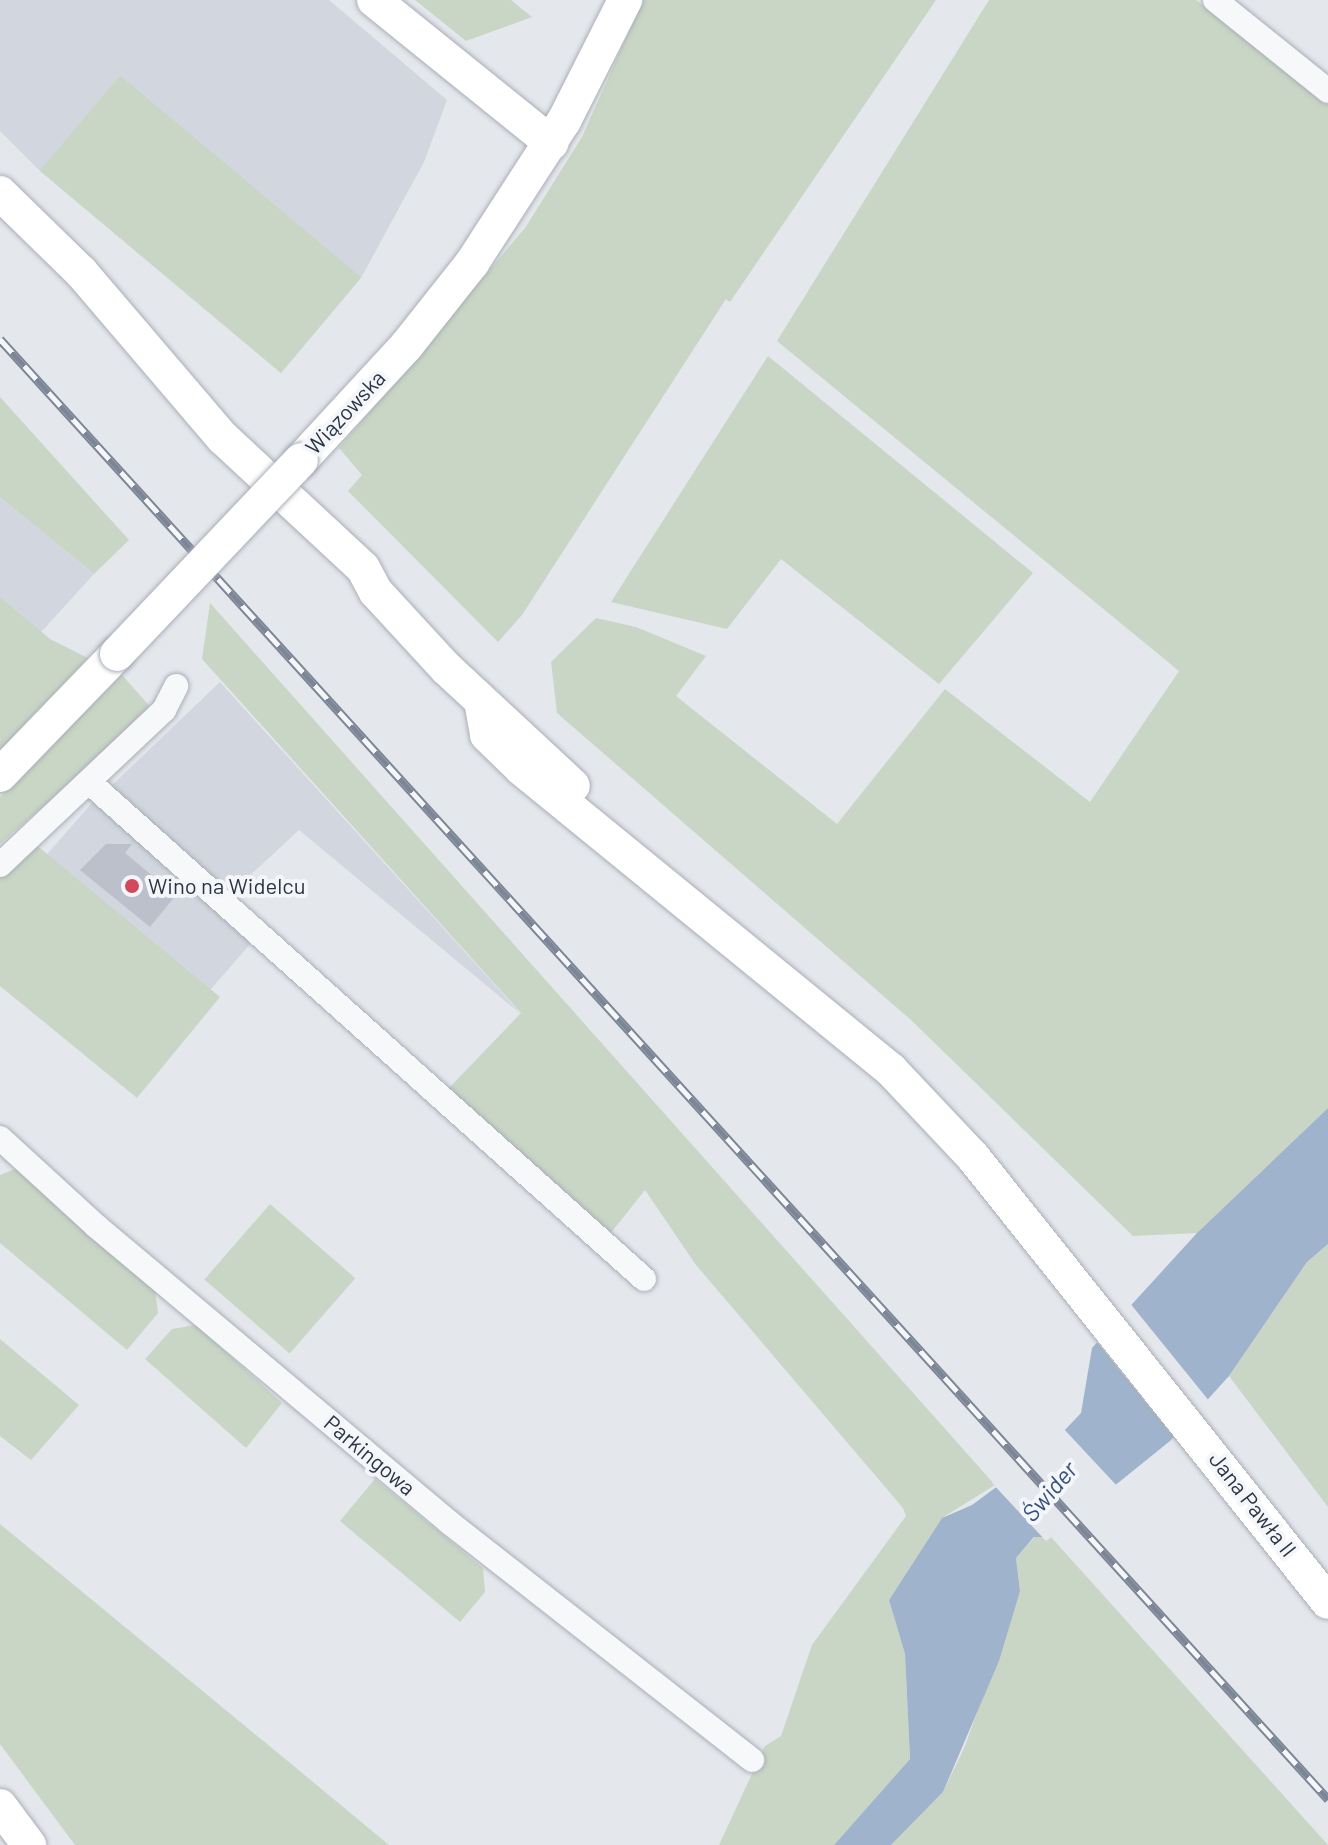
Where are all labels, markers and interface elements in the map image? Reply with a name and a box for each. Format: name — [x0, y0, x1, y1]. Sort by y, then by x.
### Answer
street label: Wiązowska — [299, 364, 391, 460]
place label: Wino na Widelcu — [148, 873, 305, 899]
marker: Wino na Widelcu — [123, 877, 141, 895]
street label: Parkingowa — [319, 1409, 421, 1501]
street label: Jana Pawła II — [1204, 1446, 1302, 1562]
water label: Świder — [1015, 1455, 1083, 1527]

